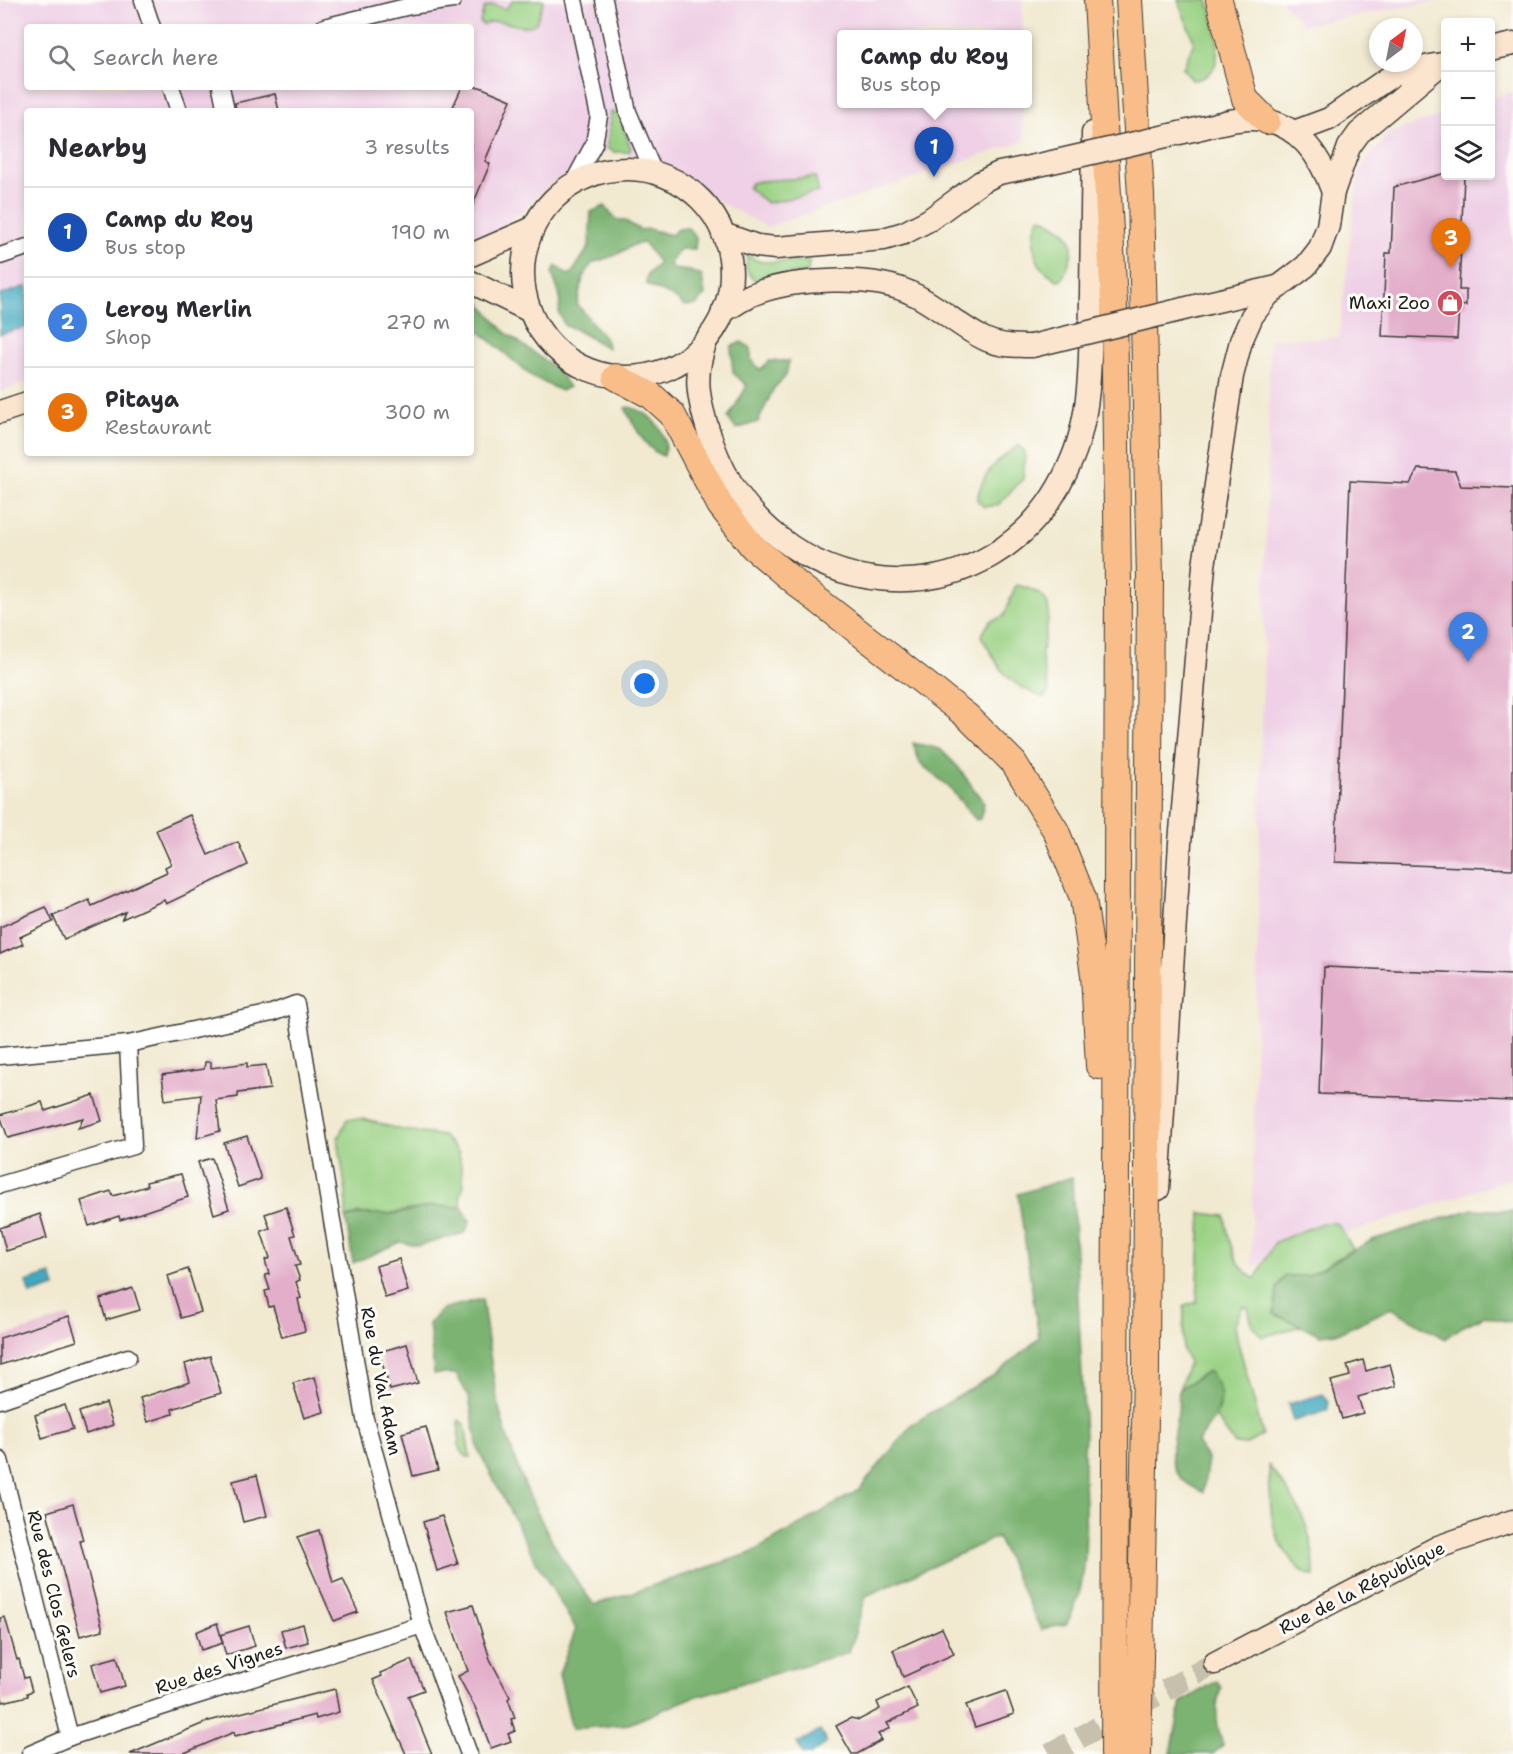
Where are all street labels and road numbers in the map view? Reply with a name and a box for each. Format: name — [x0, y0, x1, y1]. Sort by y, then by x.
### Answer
street label: Rue du Val Adam — [355, 1305, 407, 1457]
street label: Rue des Clos Gelers — [22, 1508, 86, 1680]
street label: Rue de la République — [1275, 1536, 1449, 1640]
street label: Rue des Vignes — [152, 1636, 286, 1700]

